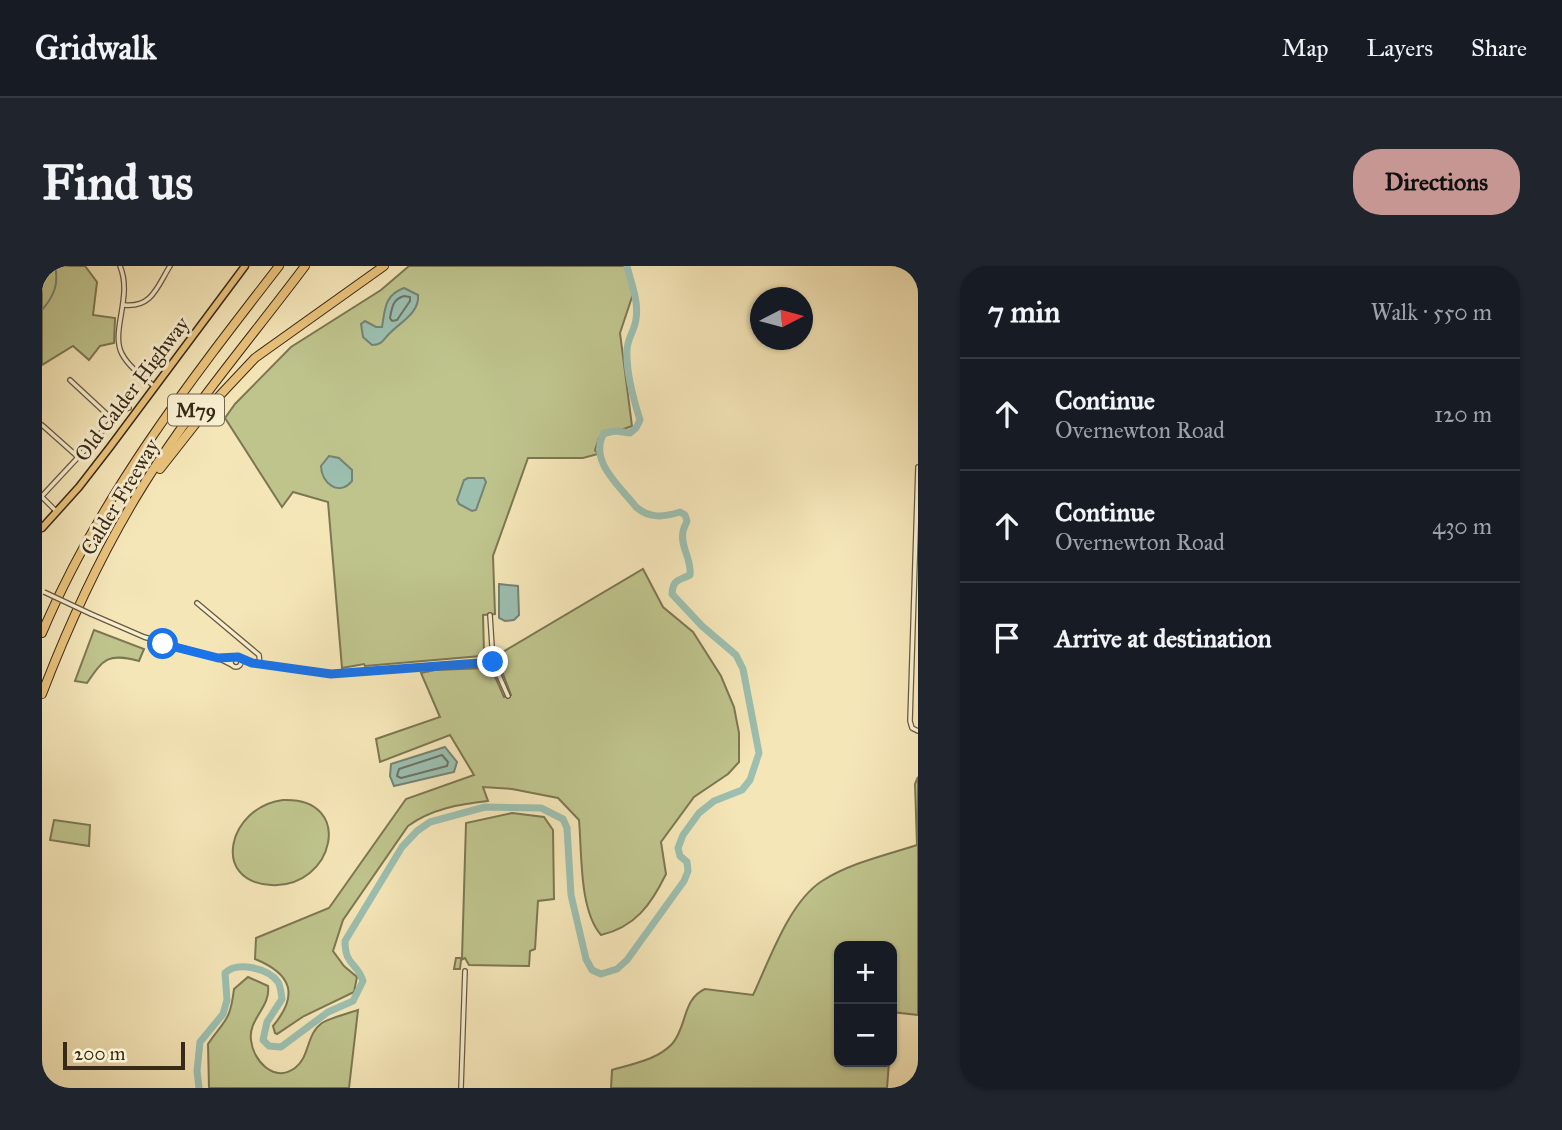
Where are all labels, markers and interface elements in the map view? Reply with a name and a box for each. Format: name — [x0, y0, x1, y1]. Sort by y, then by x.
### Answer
text: Gridwalk — [35, 28, 157, 68]
text: Map — [1282, 33, 1329, 63]
text: Layers — [1367, 33, 1433, 63]
text: Share — [1471, 33, 1527, 63]
button: Directions — [1353, 149, 1520, 215]
text: Find us — [42, 153, 193, 212]
north arrow — [750, 287, 813, 350]
text: 7 min — [988, 294, 1060, 330]
text: Walk · 550 m — [1371, 298, 1492, 326]
street label: Old Calder Highway — [69, 311, 196, 467]
text: Continue — [1055, 384, 1155, 416]
road number: M79 — [168, 394, 224, 426]
icon: ahead — [988, 395, 1026, 433]
text: 120 m — [1434, 400, 1492, 428]
text: Overnewton Road — [1055, 416, 1225, 444]
street label: Calder Freeway — [75, 433, 165, 560]
text: Continue — [1055, 496, 1155, 528]
icon: ahead — [988, 507, 1026, 545]
text: 430 m — [1432, 512, 1492, 540]
text: Overnewton Road — [1055, 528, 1225, 556]
icon: arrive — [988, 619, 1026, 657]
text: Arrive at destination — [1055, 622, 1272, 654]
route start — [147, 628, 178, 659]
route end — [477, 646, 508, 677]
map controls — [834, 941, 897, 1067]
button: + — [834, 941, 897, 1004]
button: − — [834, 1004, 897, 1067]
scale bar — [63, 1039, 186, 1071]
text: 200 m — [74, 1042, 126, 1065]

